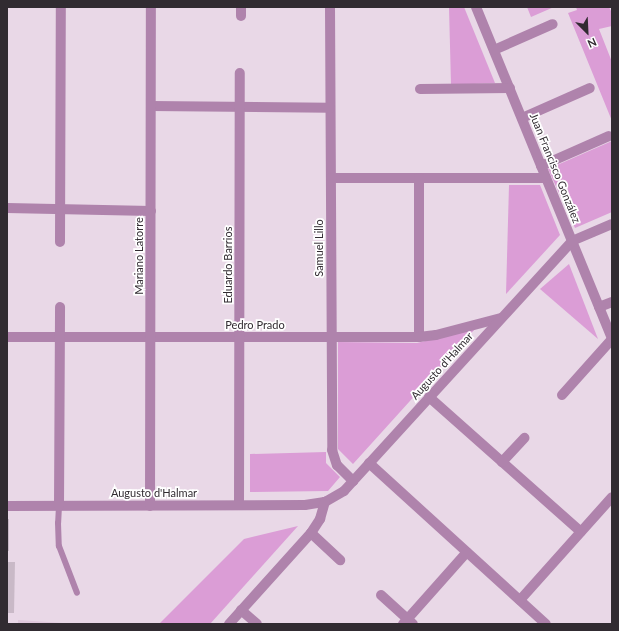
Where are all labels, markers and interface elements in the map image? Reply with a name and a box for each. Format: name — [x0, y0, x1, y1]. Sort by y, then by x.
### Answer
north arrow — [567, 12, 607, 52]
text: N — [586, 36, 599, 51]
street label: Juan Francisco González — [527, 111, 583, 225]
street label: Mariano Latorre — [132, 217, 146, 295]
street label: Samuel Lillo — [312, 219, 326, 277]
street label: Eduardo Barrios — [221, 226, 235, 304]
street label: Pedro Prado — [225, 318, 285, 332]
street label: Augusto d'Halmar — [408, 330, 476, 402]
street label: Augusto d'Halmar — [111, 486, 197, 500]

